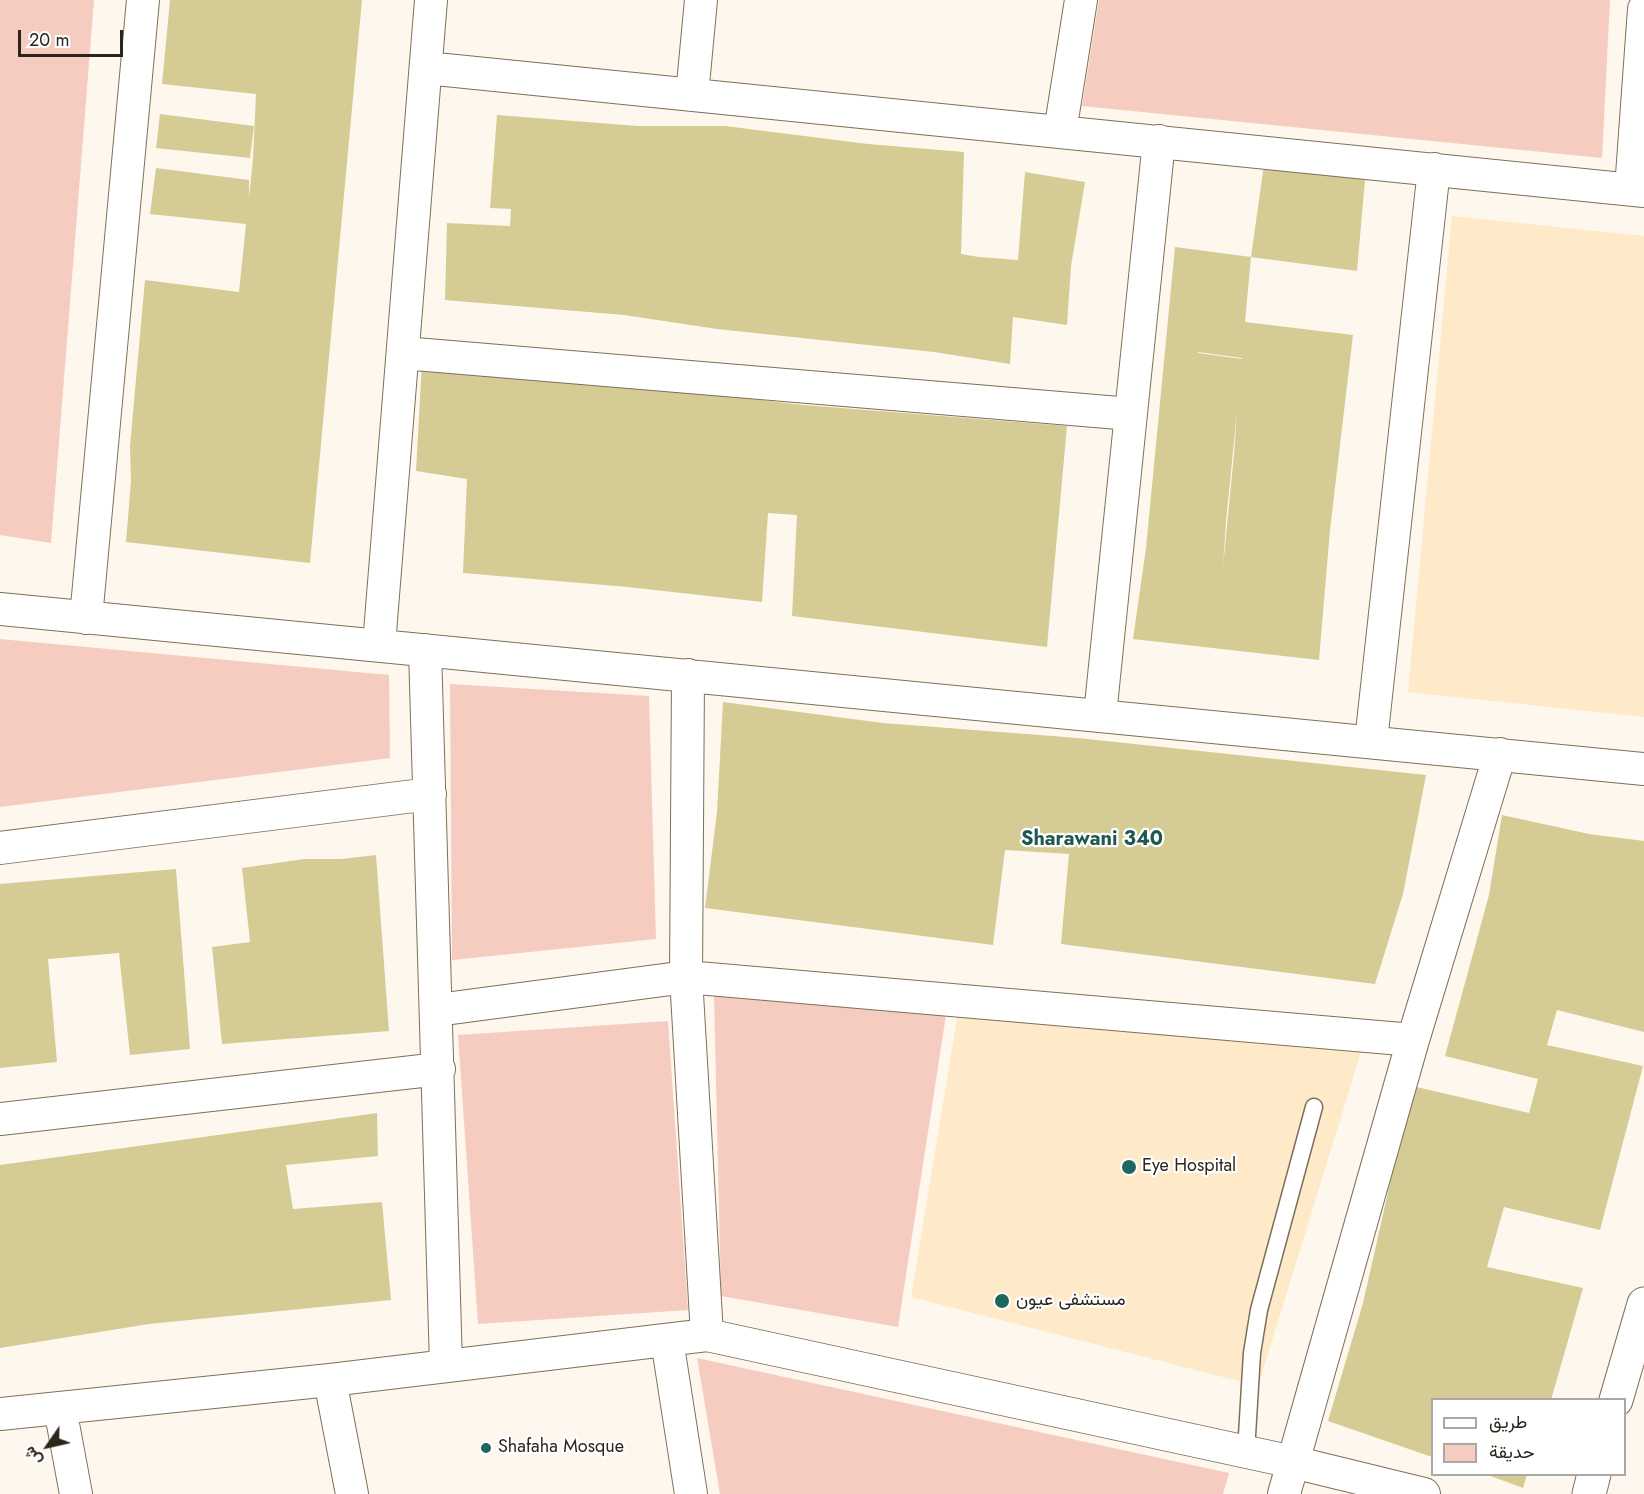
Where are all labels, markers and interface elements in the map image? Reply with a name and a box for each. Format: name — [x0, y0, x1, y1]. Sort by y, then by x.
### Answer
scale bar — [21, 18, 126, 56]
text: 20 m — [29, 27, 69, 53]
district label: Sharawani 340 — [1021, 828, 1163, 852]
place label: Eye Hospital — [1142, 1156, 1236, 1178]
marker: Eye Hospital — [1120, 1158, 1138, 1176]
place label: مستشفى عيون — [1016, 1290, 1126, 1312]
marker: مستشفى عيون — [993, 1292, 1011, 1310]
legend — [1431, 1398, 1626, 1476]
text: طريق — [1489, 1409, 1527, 1435]
north arrow — [18, 1416, 78, 1476]
place label: Shafaha Mosque — [498, 1437, 624, 1459]
text: حديقة — [1489, 1439, 1535, 1465]
marker: Shafaha Mosque — [479, 1441, 493, 1455]
text: ش — [18, 1442, 48, 1471]

